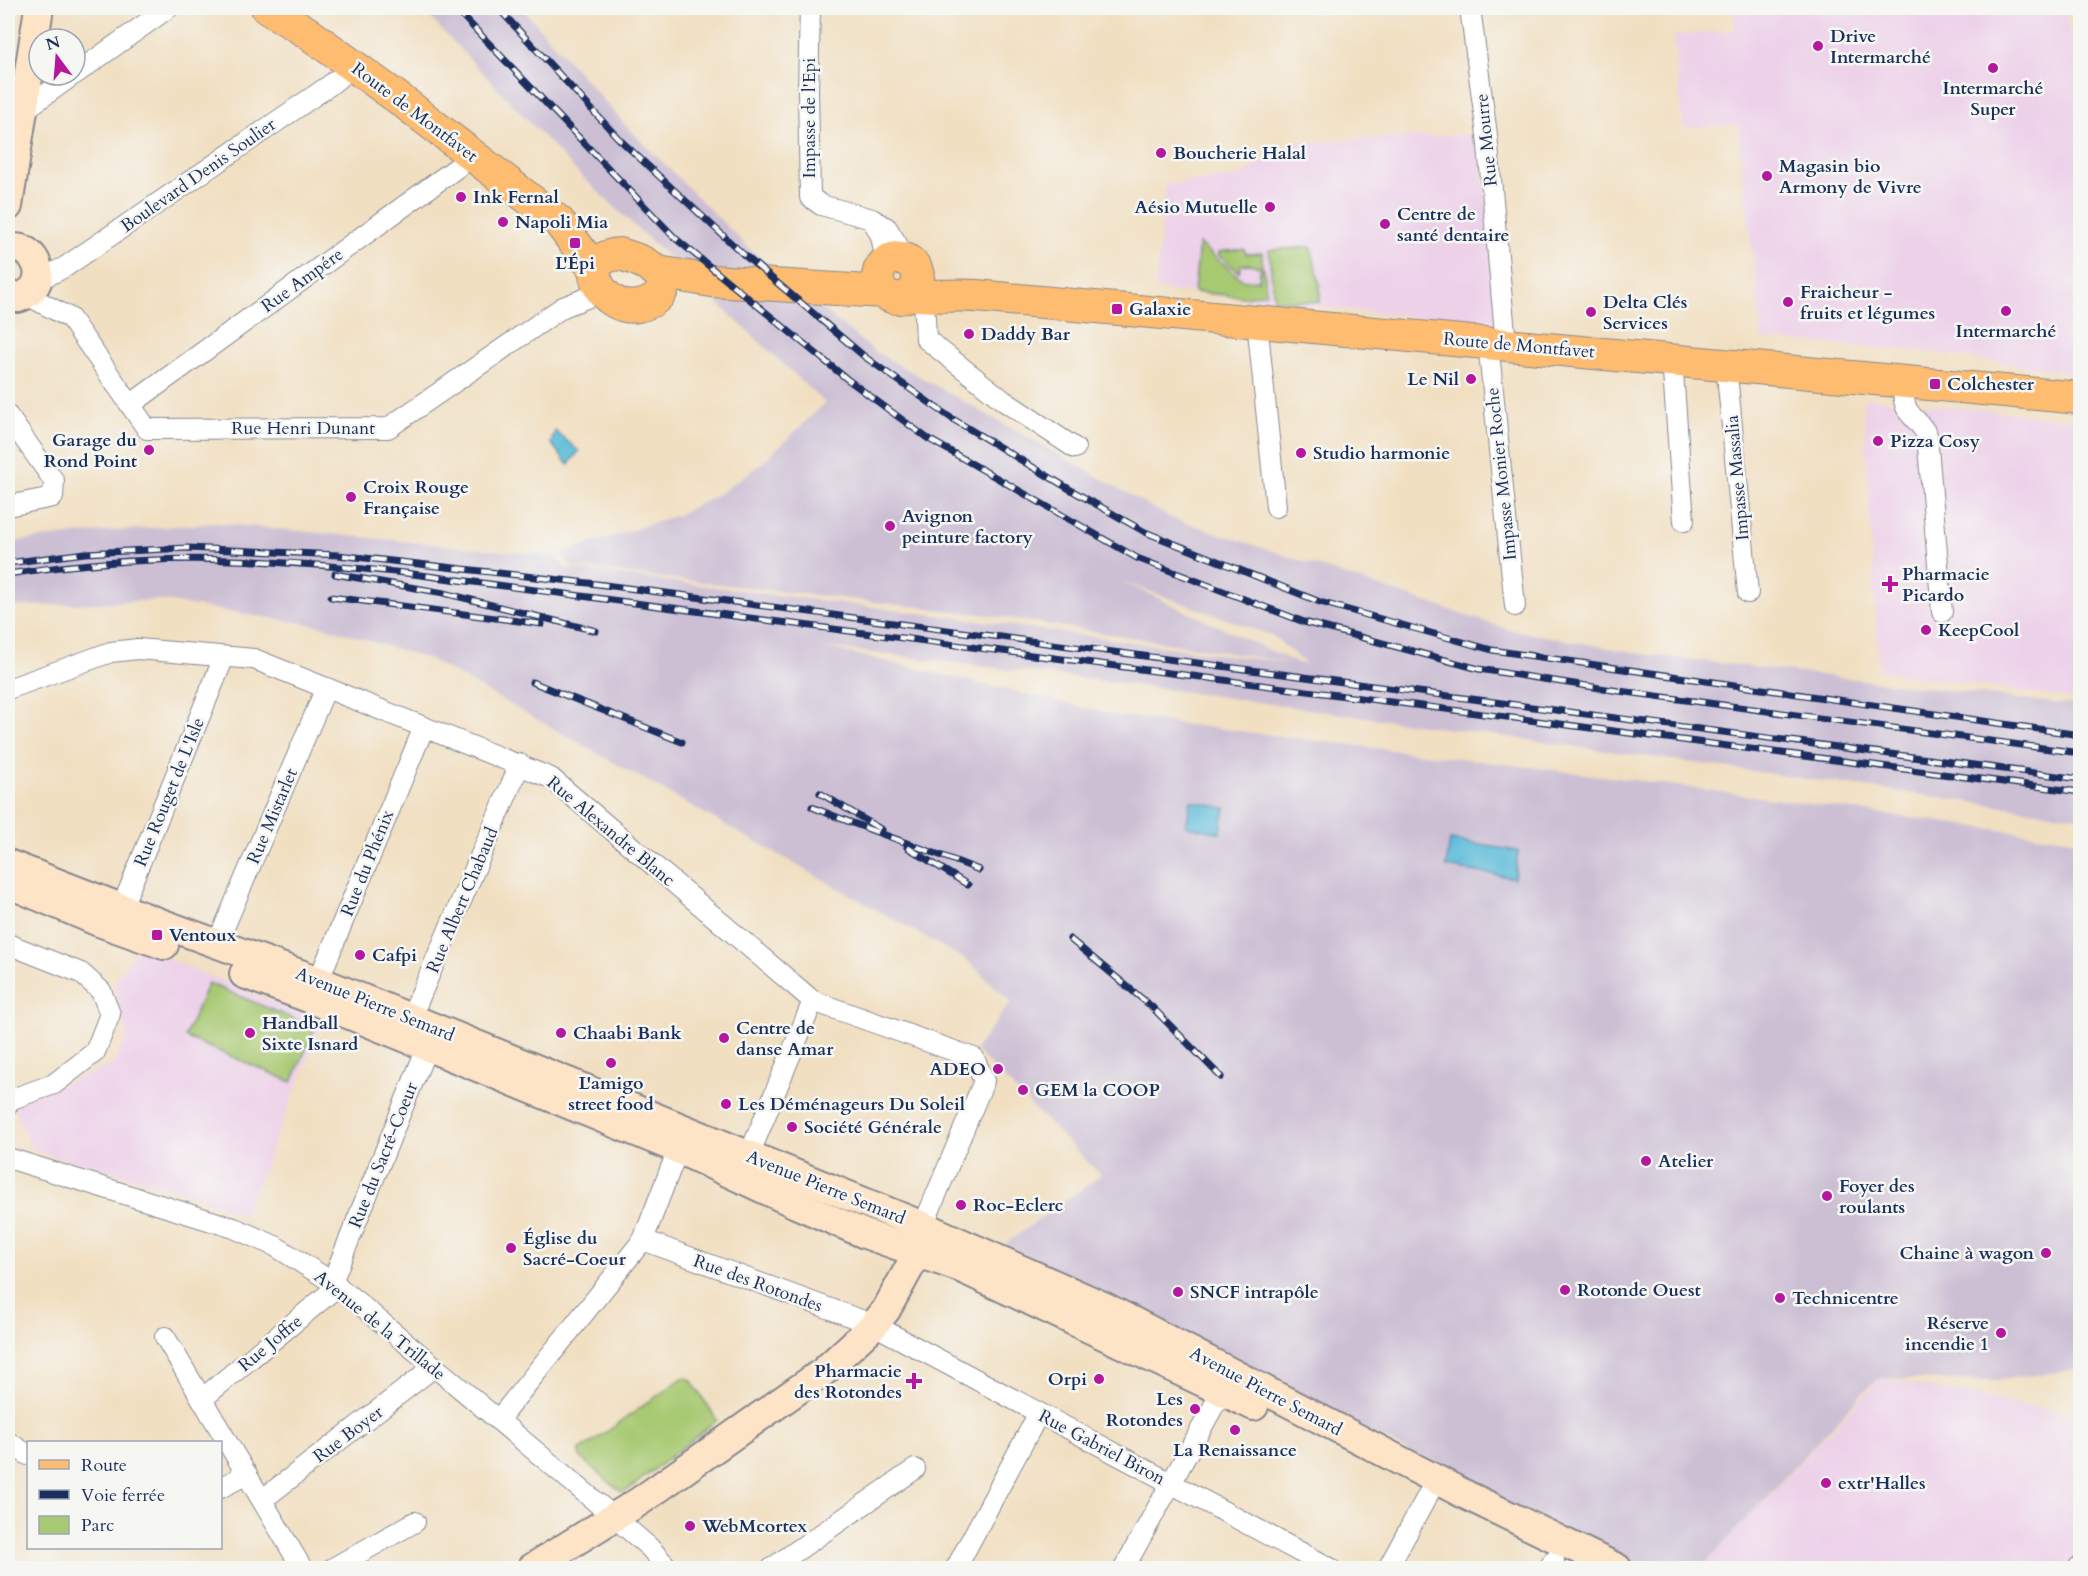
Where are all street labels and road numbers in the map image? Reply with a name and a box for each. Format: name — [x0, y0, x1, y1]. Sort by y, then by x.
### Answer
street label: Route de Montfavet — [346, 57, 483, 168]
street label: Impasse de l'Epi — [797, 58, 822, 178]
street label: Rue Mourre — [1469, 92, 1504, 188]
street label: Boulevard Denis Soulier — [116, 112, 281, 239]
street label: Rue Ampére — [256, 242, 348, 319]
street label: Route de Montfavet — [1442, 326, 1596, 365]
street label: Impasse Monier Roche — [1480, 386, 1523, 562]
street label: Impasse Massalia — [1720, 414, 1755, 542]
street label: Rue Henri Dunant — [231, 416, 375, 441]
street label: Rue Rouget de L'Isle — [128, 714, 211, 870]
street label: Rue Mistarlet — [241, 764, 304, 868]
street label: Rue Alexandre Blanc — [541, 770, 680, 892]
street label: Rue du Phénix — [335, 806, 400, 920]
street label: Rue Albert Chabaud — [420, 823, 505, 977]
street label: Avenue Pierre Semard — [292, 961, 458, 1048]
street label: Rue du Sacré-Coeur — [343, 1078, 424, 1232]
street label: Avenue Pierre Semard — [743, 1144, 909, 1231]
street label: Rue des Rotondes — [690, 1249, 826, 1318]
street label: Avenue de la Trillade — [309, 1265, 451, 1386]
street label: Rue Joffre — [233, 1309, 308, 1378]
street label: Avenue Pierre Semard — [1185, 1341, 1347, 1442]
street label: Rue Boyer — [308, 1400, 389, 1469]
street label: Rue Gabriel Biron — [1034, 1404, 1170, 1492]

